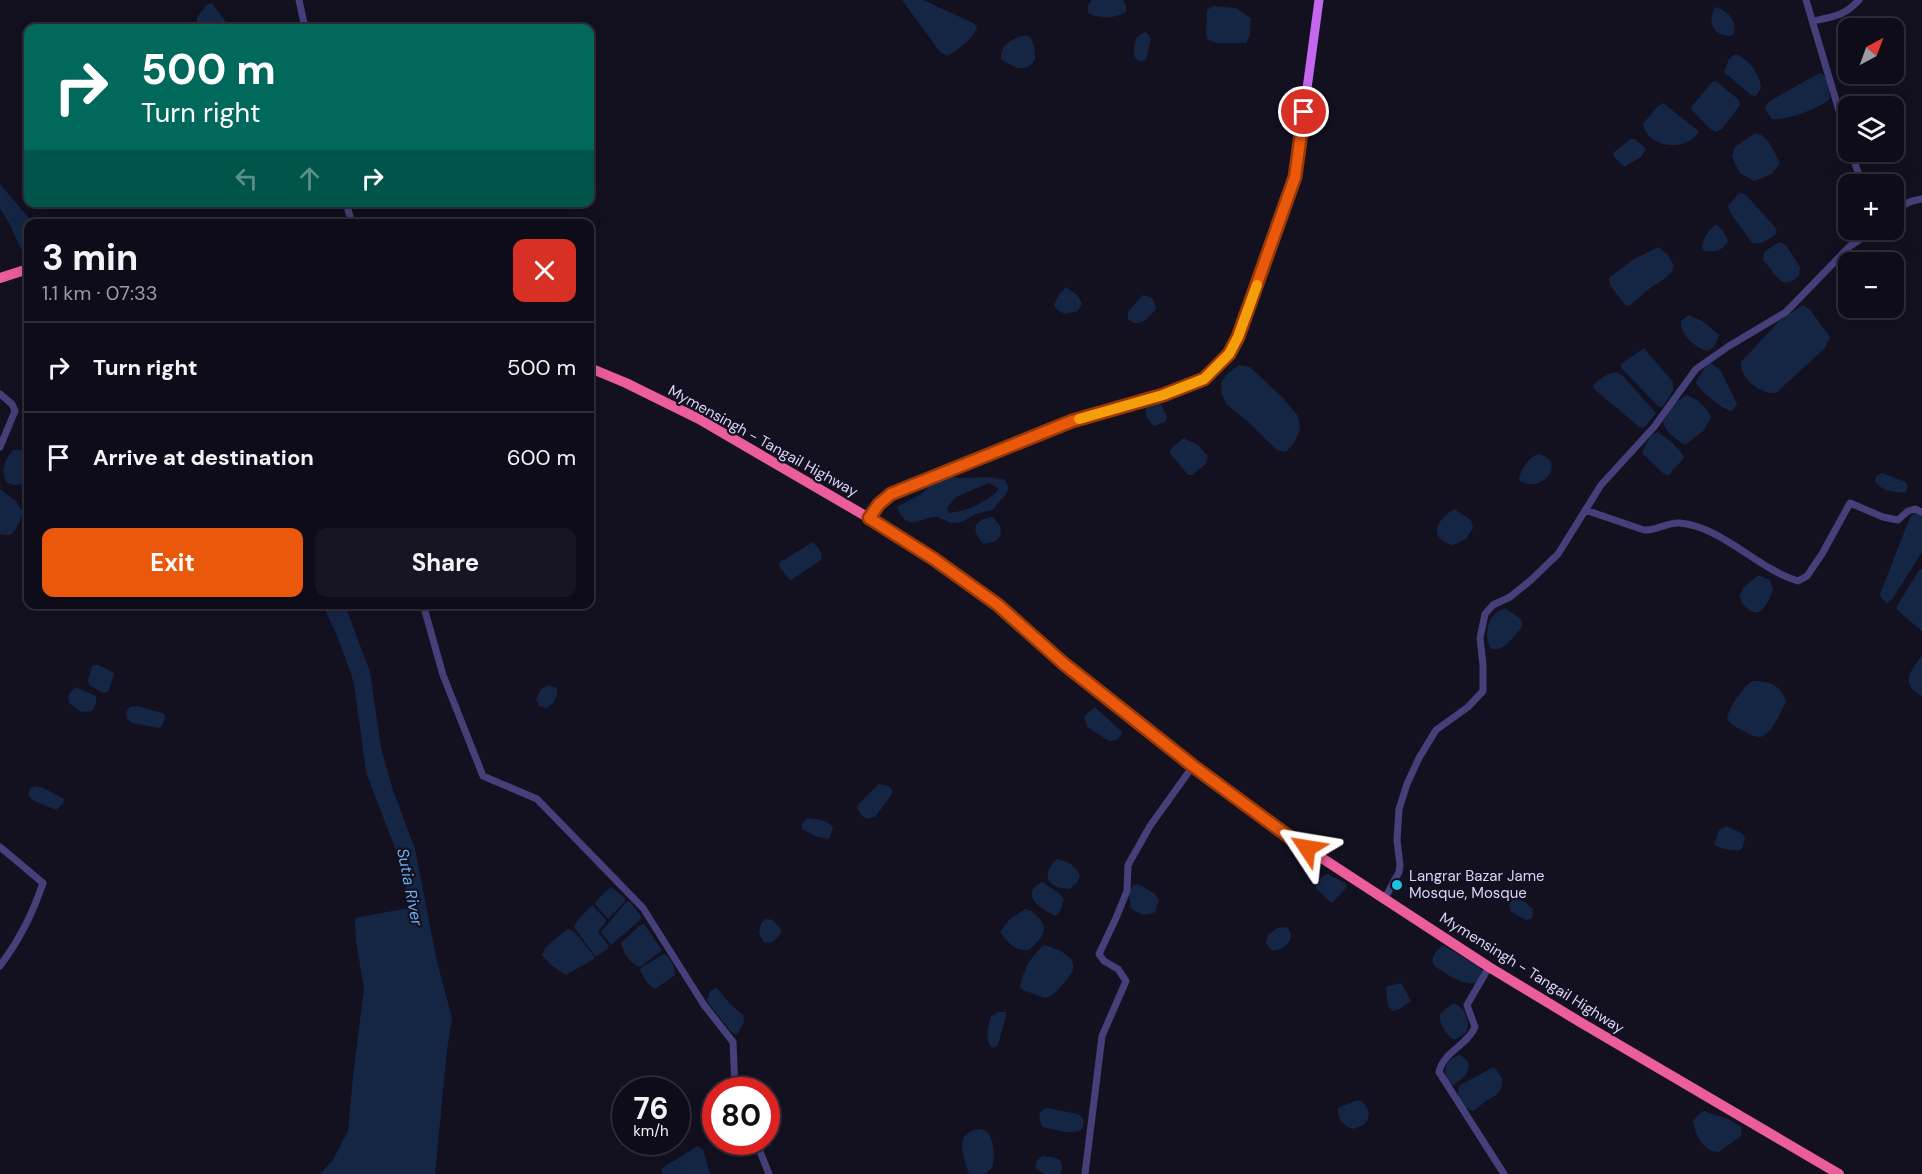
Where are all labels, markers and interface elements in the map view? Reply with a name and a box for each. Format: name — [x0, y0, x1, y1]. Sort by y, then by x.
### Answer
north arrow — [1838, 18, 1904, 84]
map controls — [1838, 18, 1904, 318]
text: 500 m — [141, 42, 276, 97]
icon: right — [42, 48, 120, 126]
pin — [1278, 86, 1329, 137]
text: Turn right — [141, 95, 261, 130]
icon: arrive — [1287, 95, 1320, 128]
button: layers — [1838, 96, 1904, 162]
icon: left — [230, 162, 263, 195]
icon: ahead — [293, 162, 326, 195]
icon: right — [356, 162, 389, 195]
button: + — [1838, 174, 1904, 240]
text: 3 min — [42, 234, 138, 281]
button: close — [513, 239, 576, 302]
button: − — [1838, 252, 1904, 318]
text: 1.1 km · 07:33 — [42, 280, 158, 306]
icon: right — [42, 351, 75, 384]
text: Turn right — [93, 353, 198, 382]
text: 500 m — [507, 353, 576, 382]
street label: Mymensingh - Tangail Highway — [665, 380, 862, 502]
icon: arrive — [42, 441, 75, 474]
text: Arrive at destination — [93, 443, 314, 472]
text: 600 m — [507, 443, 576, 472]
button: Exit — [42, 528, 303, 597]
button: Share — [315, 528, 576, 597]
position arrow — [1275, 816, 1339, 880]
water label: Sutia River — [392, 846, 428, 929]
place label: Langrar Bazar Jame Mosque, Mosque — [1409, 866, 1545, 903]
marker: Langrar Bazar Jame Mosque, Mosque — [1390, 878, 1404, 892]
street label: Mymensingh - Tangail Highway — [1436, 908, 1629, 1039]
speed limit sign: 80 — [702, 1077, 780, 1155]
text: 76 — [634, 1089, 668, 1128]
text: km/h — [633, 1121, 669, 1141]

